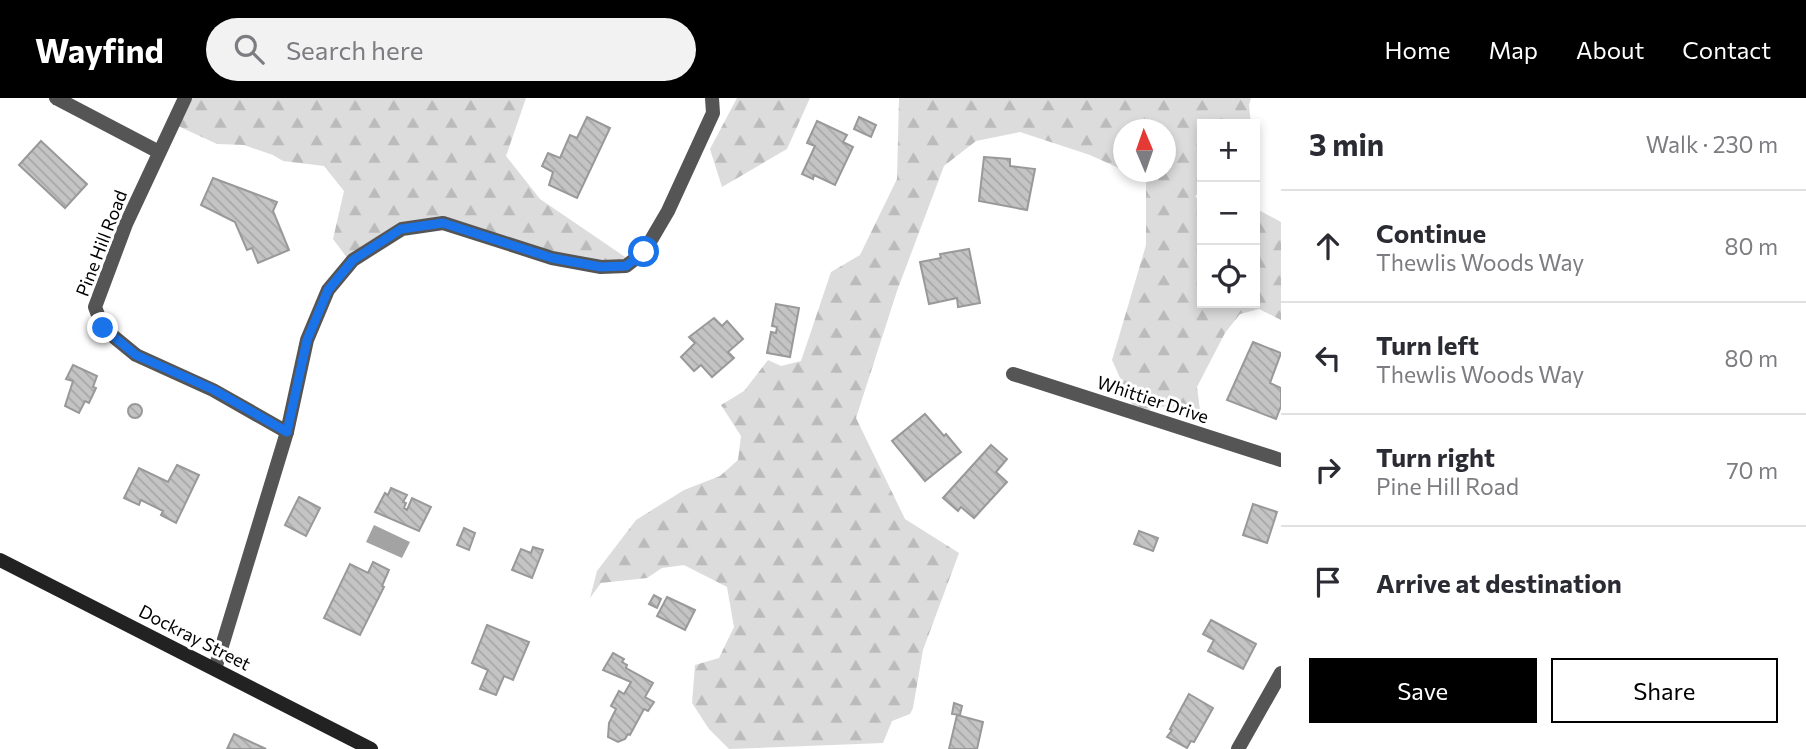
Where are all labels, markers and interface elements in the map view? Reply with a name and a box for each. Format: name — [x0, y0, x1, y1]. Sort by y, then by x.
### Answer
search box — [206, 18, 696, 81]
text: Wayfind — [35, 29, 164, 70]
icon: search — [230, 30, 268, 68]
text: Search here — [286, 34, 423, 65]
text: Home — [1385, 35, 1451, 64]
text: Map — [1489, 35, 1538, 64]
text: About — [1576, 35, 1644, 64]
text: Contact — [1682, 35, 1771, 64]
north arrow — [1113, 119, 1176, 182]
map controls — [1197, 119, 1260, 308]
button: + — [1197, 119, 1260, 182]
text: 3 min — [1309, 125, 1384, 162]
text: Walk · 230 m — [1646, 130, 1778, 158]
button: − — [1197, 182, 1260, 245]
street label: Pine Hill Road — [71, 187, 131, 299]
text: Continue — [1376, 217, 1486, 248]
icon: ahead — [1309, 227, 1347, 265]
text: 80 m — [1725, 232, 1778, 260]
route start — [628, 236, 659, 267]
button: locate — [1197, 245, 1260, 308]
text: Thewlis Woods Way — [1376, 248, 1584, 276]
route end — [87, 312, 118, 343]
text: Turn left — [1376, 329, 1479, 360]
icon: left — [1309, 339, 1347, 377]
text: 80 m — [1725, 344, 1778, 372]
text: Thewlis Woods Way — [1376, 360, 1584, 388]
street label: Whittier Drive — [1094, 371, 1212, 427]
text: Turn right — [1376, 441, 1495, 472]
icon: right — [1309, 451, 1347, 489]
text: 70 m — [1726, 456, 1778, 484]
text: Pine Hill Road — [1376, 472, 1519, 500]
icon: arrive — [1309, 563, 1347, 601]
text: Arrive at destination — [1376, 567, 1622, 598]
street label: Dockray Street — [135, 599, 255, 675]
button: Save — [1309, 658, 1537, 723]
button: Share — [1551, 658, 1778, 723]

